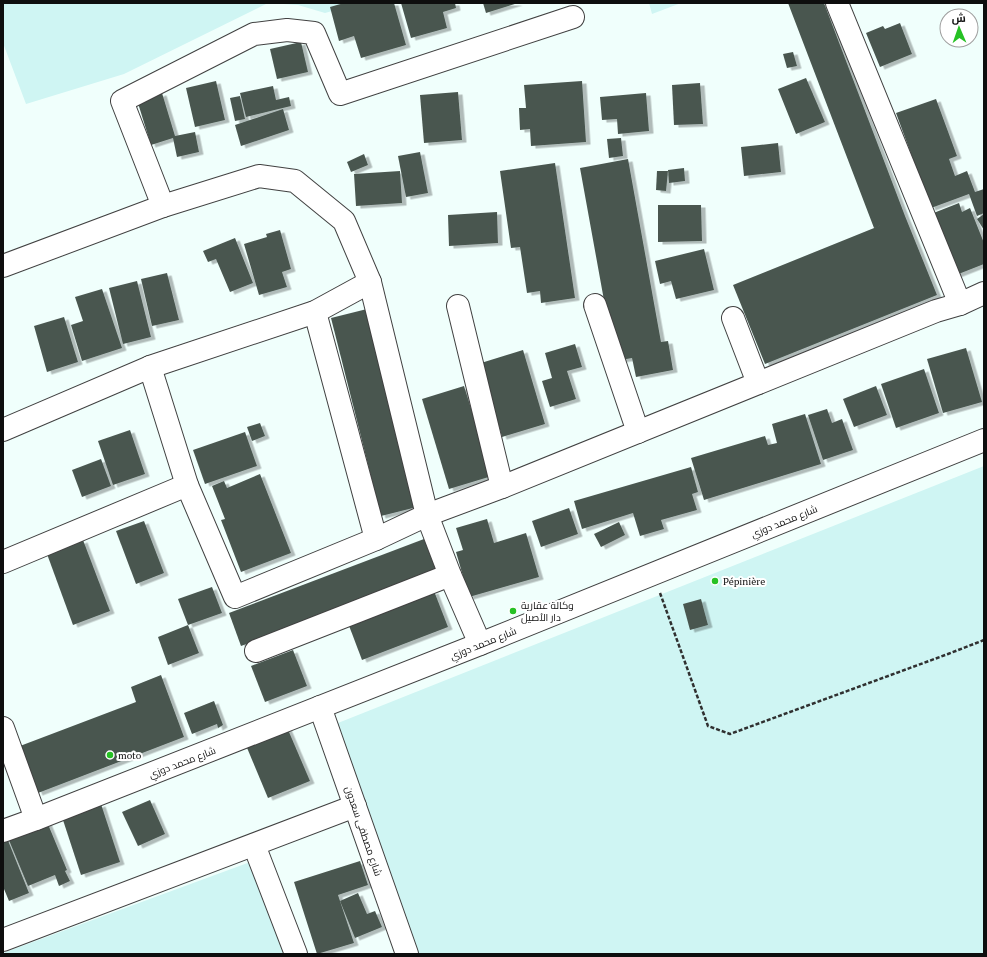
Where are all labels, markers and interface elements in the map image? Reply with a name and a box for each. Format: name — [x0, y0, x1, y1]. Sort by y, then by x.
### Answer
north arrow — [939, 8, 979, 48]
text: ش — [951, 11, 966, 25]
street label: شارع محمد دوزي — [749, 502, 820, 542]
place label: Pépinière — [723, 575, 765, 588]
marker: Pépinière — [710, 576, 720, 586]
place label: وكالة عقارية دار الأصيل — [521, 599, 574, 624]
marker: وكالة عقارية دار الأصيل — [508, 606, 518, 616]
street label: شارع محمد دوزي — [448, 624, 519, 664]
street label: شارع محمد دوزي — [147, 744, 218, 782]
place label: moto — [118, 749, 142, 762]
marker: moto — [105, 750, 115, 760]
street label: شارع مصطفى سعدون — [342, 785, 385, 878]

